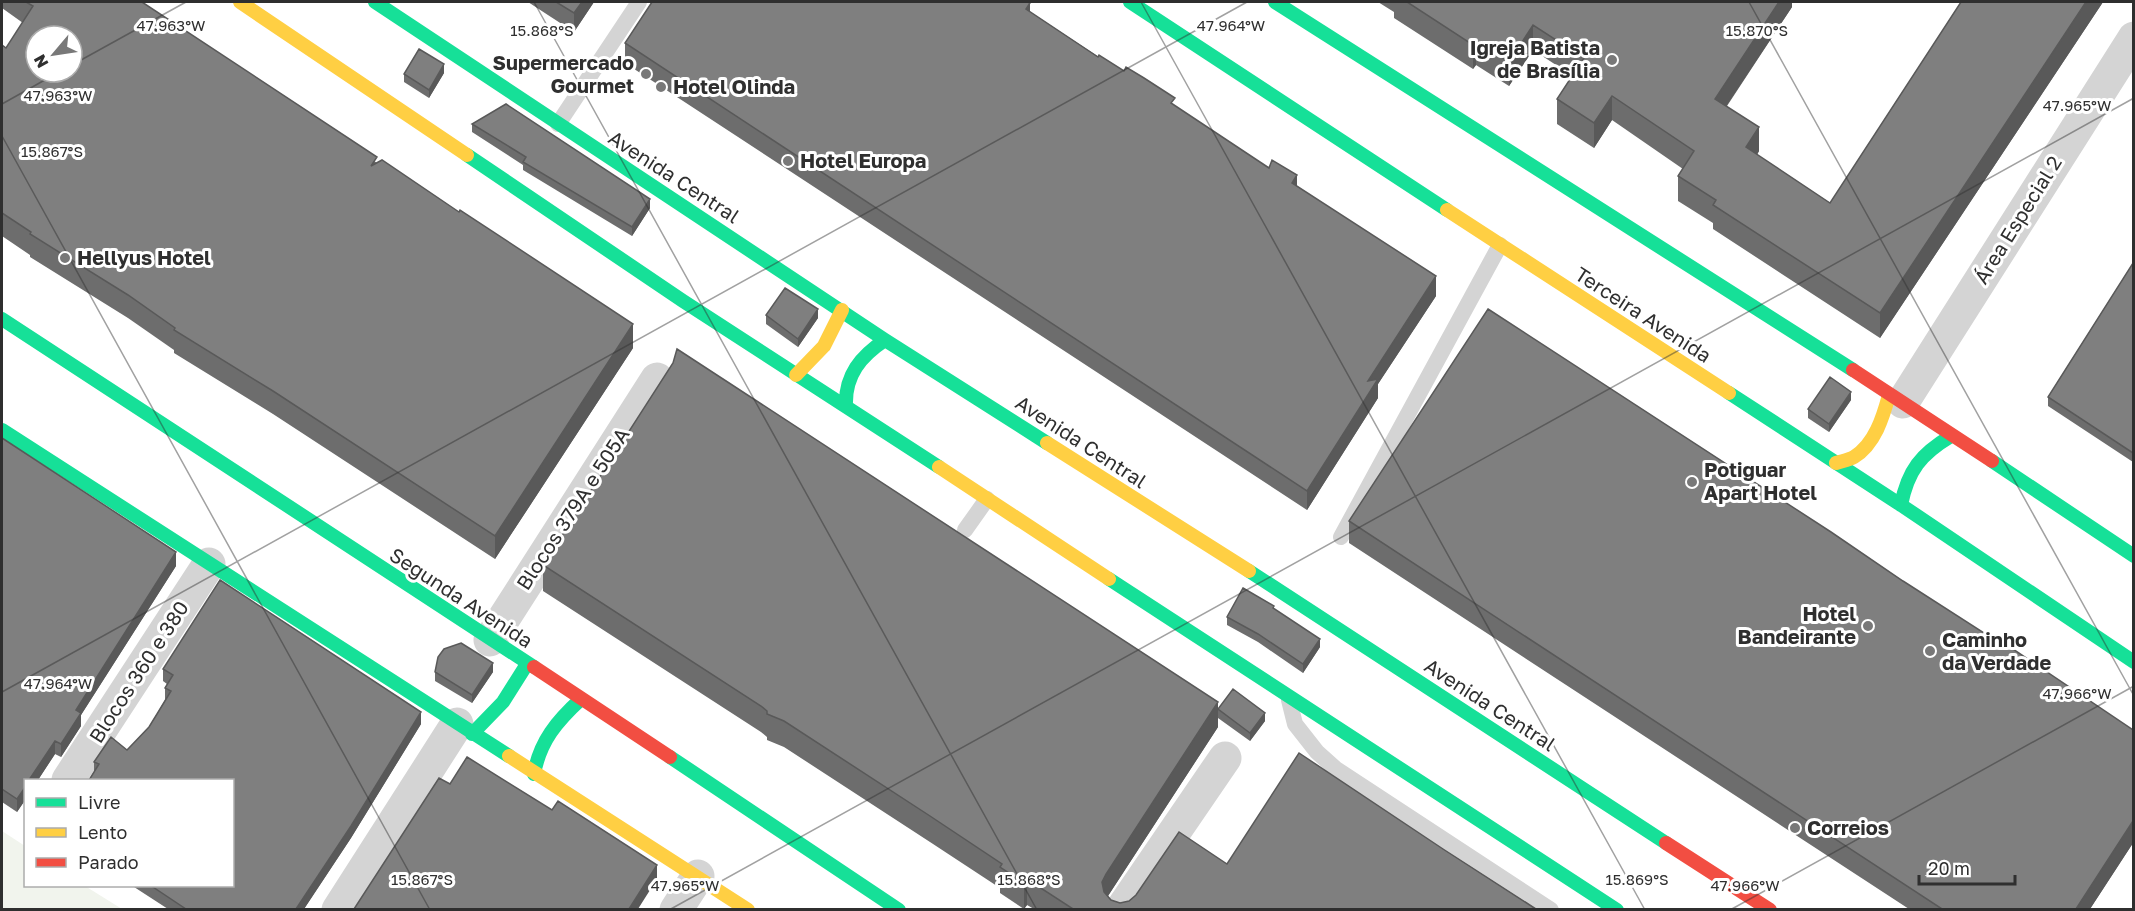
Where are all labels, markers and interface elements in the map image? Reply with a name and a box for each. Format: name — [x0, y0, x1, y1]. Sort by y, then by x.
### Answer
text: 47.963°W — [137, 16, 205, 34]
text: 47.964°W — [1197, 16, 1265, 34]
text: 15.868°S — [510, 21, 574, 39]
text: 15.870°S — [1726, 21, 1788, 39]
north arrow — [24, 24, 84, 84]
place label: Igreja Batista de Brasília — [1470, 35, 1600, 82]
place label: Supermercado Gourmet — [493, 50, 634, 97]
text: N — [29, 51, 53, 71]
marker: Igreja Batista de Brasília — [1605, 53, 1619, 67]
marker: Supermercado Gourmet — [639, 67, 653, 81]
place label: Hotel Olinda — [673, 74, 795, 98]
marker: Hotel Olinda — [654, 80, 668, 94]
text: 47.963°W — [24, 86, 92, 104]
text: 47.965°W — [2043, 96, 2111, 114]
street label: Avenida Central — [604, 125, 745, 227]
text: 15.867°S — [21, 142, 83, 160]
place label: Hotel Europa — [800, 148, 926, 172]
street label: Área Especial 2 — [1968, 151, 2066, 288]
marker: Hotel Europa — [781, 154, 795, 168]
place label: Hellyus Hotel — [77, 245, 211, 269]
marker: Hellyus Hotel — [58, 251, 72, 265]
street label: Terceira Avenida — [1571, 261, 1716, 367]
street label: Avenida Central — [1011, 390, 1152, 492]
street label: Blocos 379A e 505A — [511, 423, 634, 594]
place label: Potiguar Apart Hotel — [1704, 457, 1817, 504]
marker: Potiguar Apart Hotel — [1685, 475, 1699, 489]
street label: Segunda Avenida — [386, 542, 538, 652]
street label: Blocos 360 e 380 — [83, 596, 193, 747]
place label: Hotel Bandeirante — [1738, 601, 1856, 648]
marker: Hotel Bandeirante — [1861, 619, 1875, 633]
place label: Caminho da Verdade — [1942, 627, 2051, 674]
marker: Caminho da Verdade — [1923, 644, 1937, 658]
street label: Avenida Central — [1420, 653, 1561, 755]
text: 47.964°W — [24, 674, 92, 692]
text: 47.966°W — [2042, 684, 2112, 702]
legend — [24, 779, 234, 887]
text: Livre — [78, 791, 120, 813]
place label: Correios — [1807, 815, 1889, 839]
text: Lento — [78, 821, 127, 843]
marker: Correios — [1788, 821, 1802, 835]
scale bar — [1919, 848, 2015, 886]
text: Parado — [78, 851, 139, 873]
text: 20 m — [1928, 857, 1970, 879]
text: 15.867°S — [391, 870, 453, 888]
text: 15.868°S — [997, 870, 1061, 888]
text: 15.869°S — [1605, 870, 1669, 888]
text: 47.965°W — [651, 876, 719, 894]
text: 47.966°W — [1710, 876, 1780, 894]

